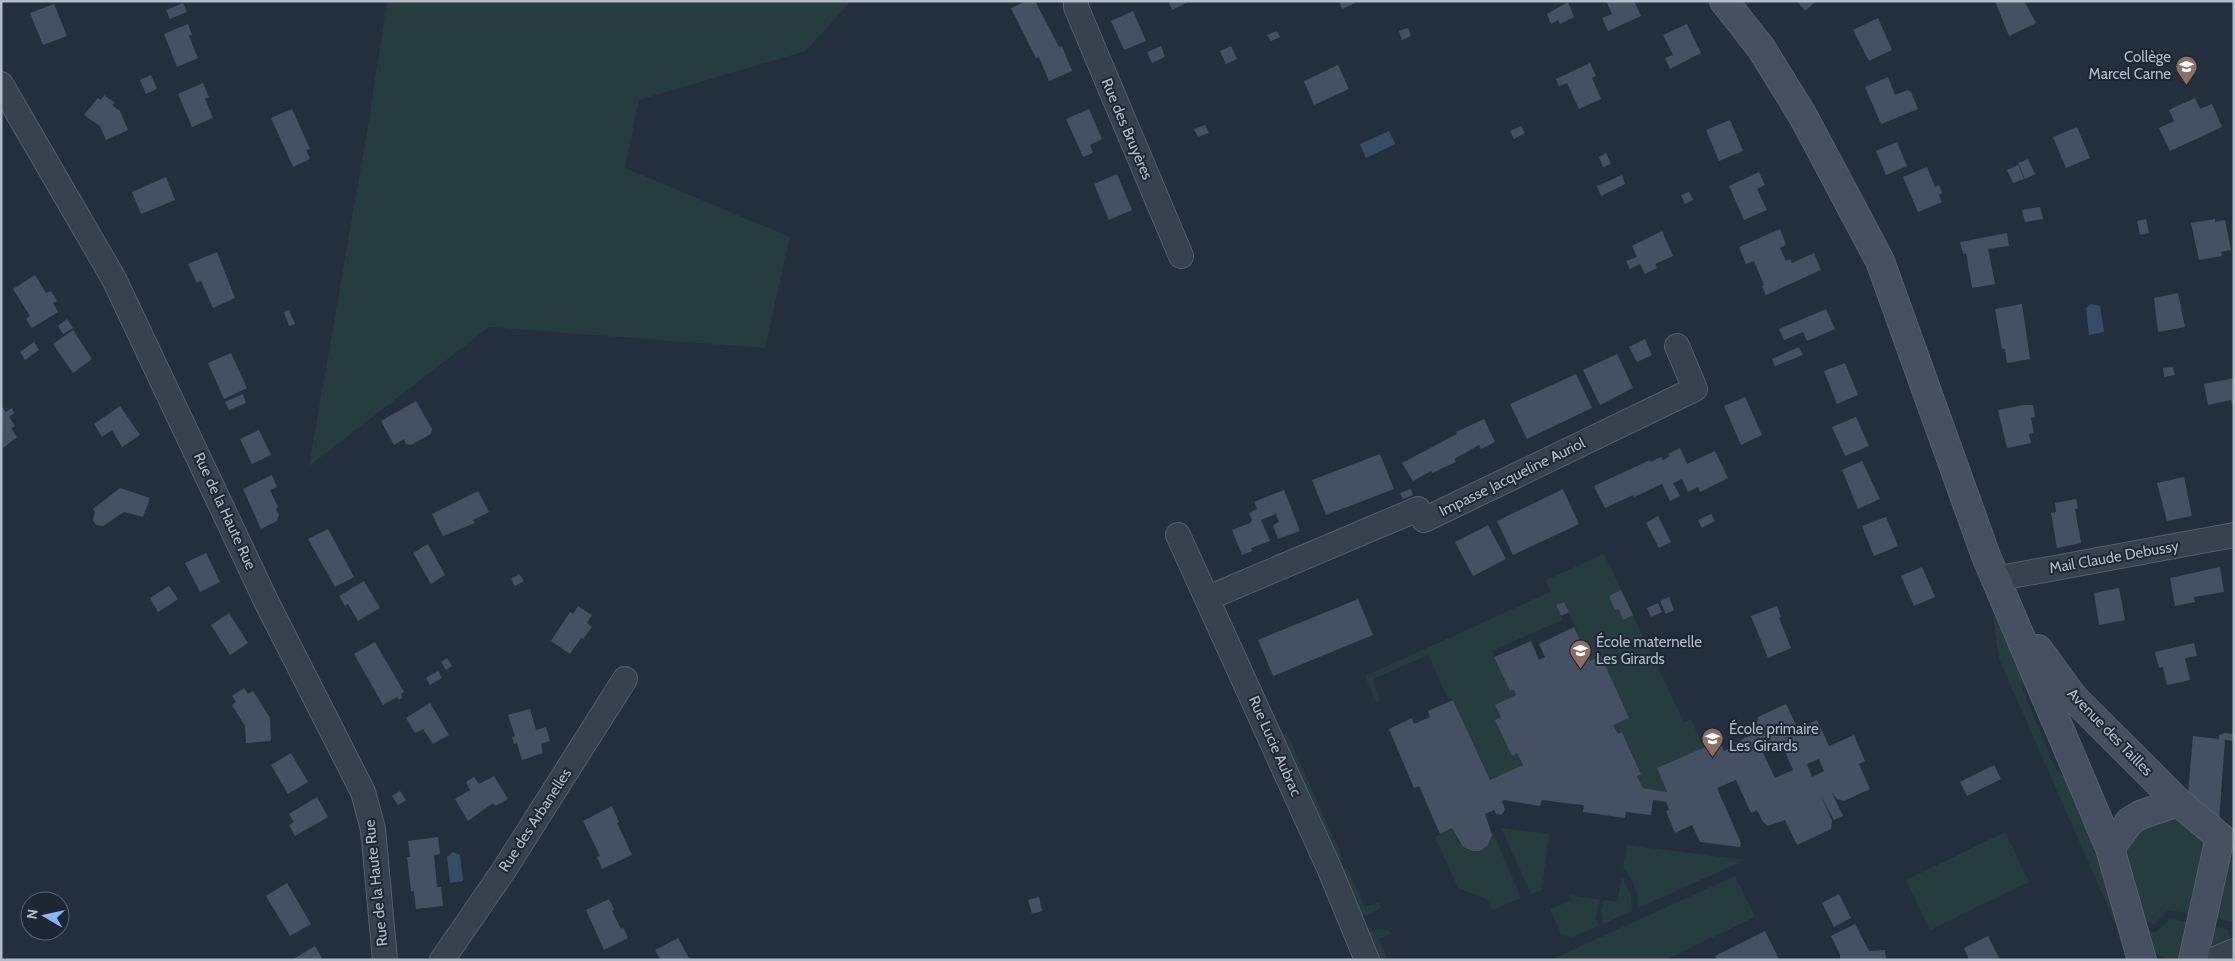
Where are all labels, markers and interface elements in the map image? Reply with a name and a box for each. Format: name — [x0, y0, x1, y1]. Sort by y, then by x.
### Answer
place label: Collège Marcel Carne — [2089, 48, 2171, 83]
school or university icon: Collège Marcel Carne — [2175, 54, 2199, 85]
street label: Rue des Bruyères — [1098, 76, 1156, 182]
street label: Impasse Jacqueline Auriol — [1436, 434, 1588, 520]
street label: Rue de la Haute Rue — [190, 450, 260, 573]
street label: Mail Claude Debussy — [2048, 537, 2181, 577]
place label: École maternelle Les Girards — [1596, 632, 1702, 668]
school or university icon: École maternelle Les Girards — [1568, 639, 1592, 670]
street label: Avenue des Tailles — [2064, 684, 2156, 780]
street label: Rue Lucie Aubrac — [1245, 693, 1305, 799]
place label: École primaire Les Girards — [1729, 719, 1819, 755]
school or university icon: École primaire Les Girards — [1701, 726, 1725, 757]
street label: Rue des Arbanelles — [495, 765, 575, 875]
street label: Rue de la Haute Rue — [360, 818, 392, 947]
north arrow — [20, 891, 70, 941]
text: N — [22, 908, 42, 920]

